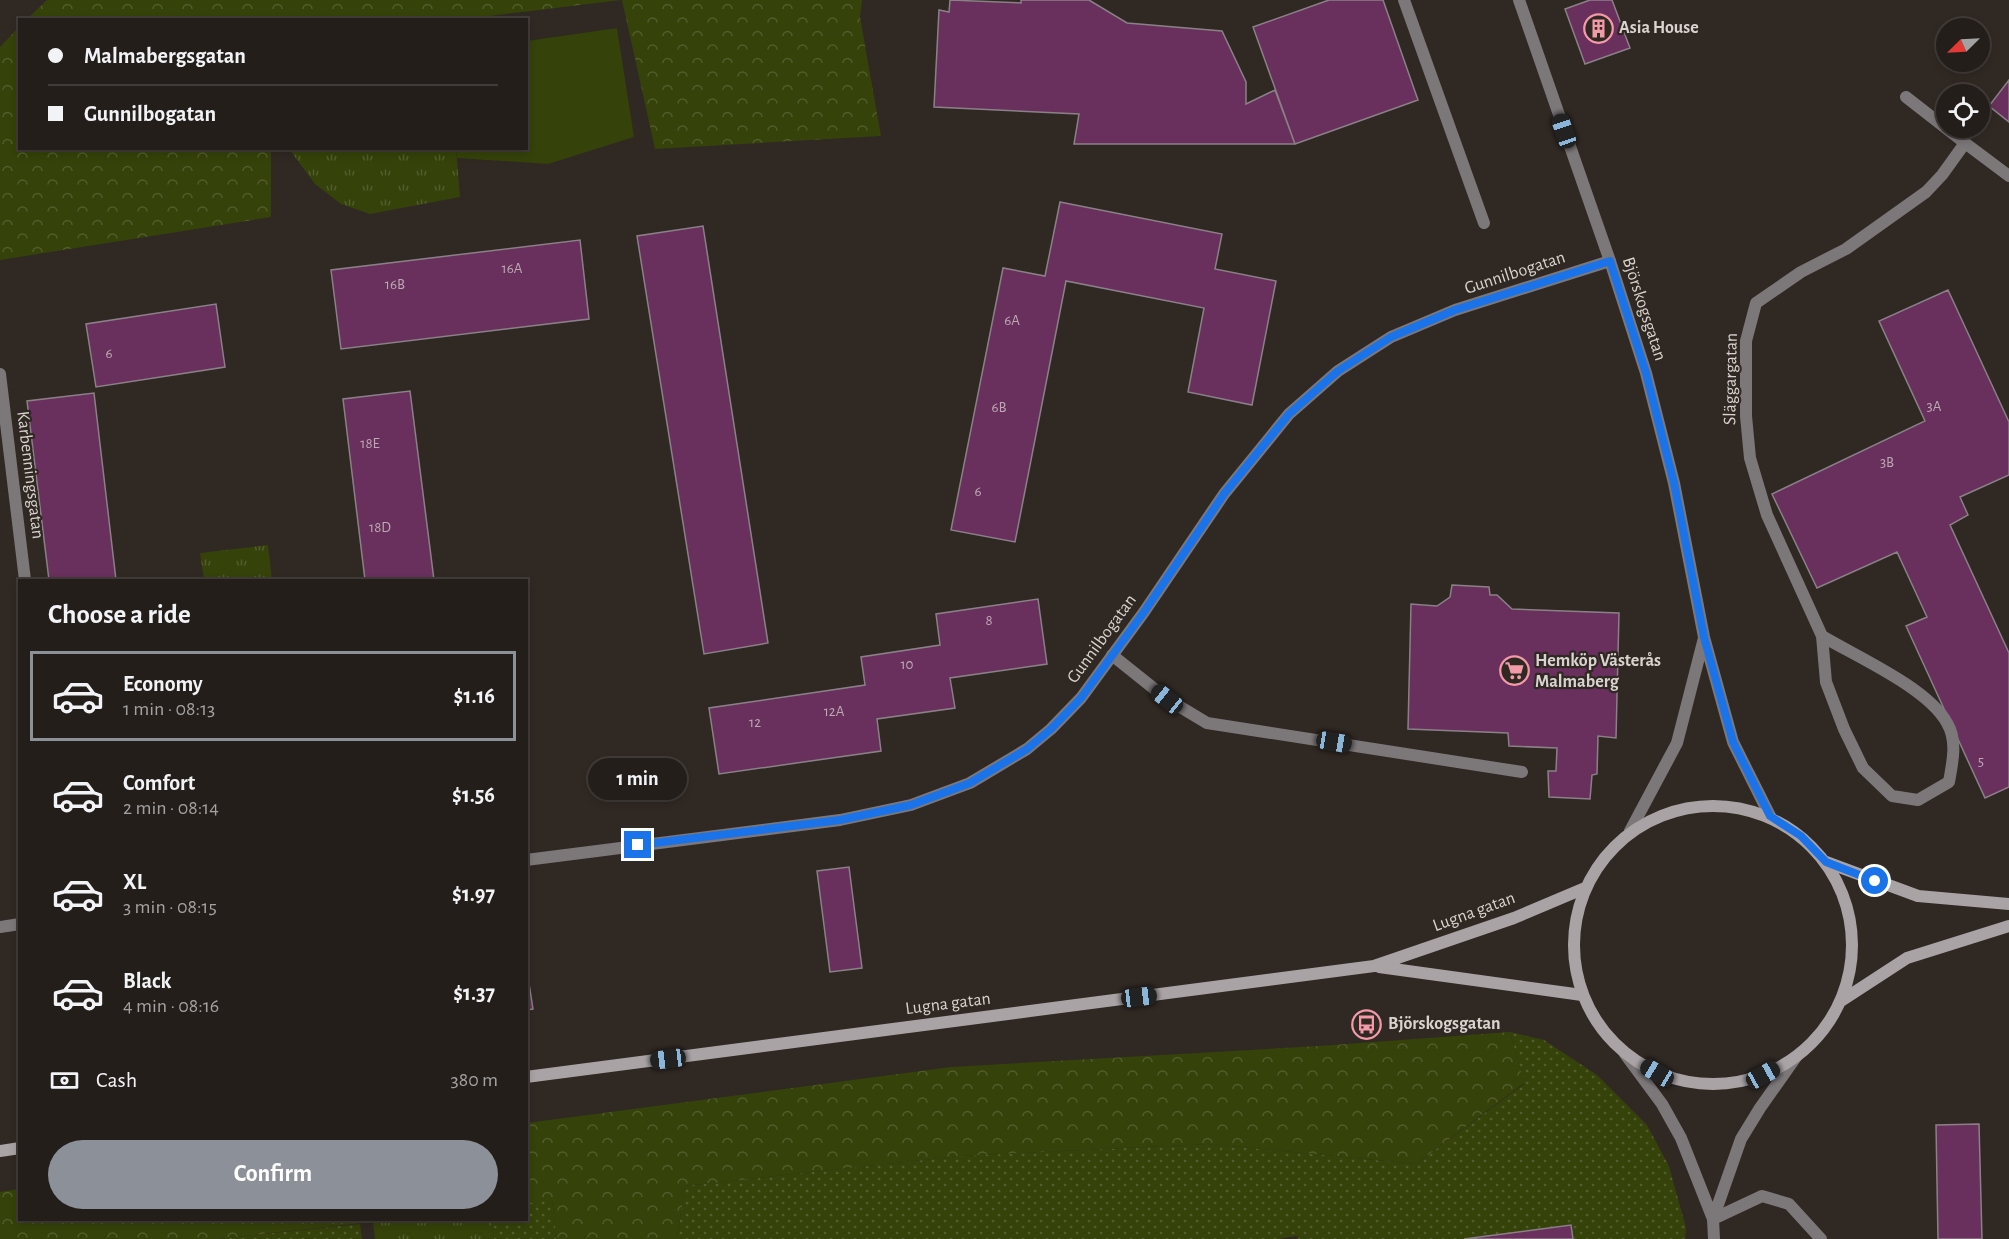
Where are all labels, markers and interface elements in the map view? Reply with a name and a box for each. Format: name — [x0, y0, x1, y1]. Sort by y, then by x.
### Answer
building icon: Asia House — [1582, 12, 1614, 44]
north arrow — [1936, 18, 1990, 72]
map controls — [1936, 18, 1990, 138]
place label: Asia House — [1619, 19, 1699, 37]
text: Malmabergsgatan — [84, 45, 246, 67]
button: locate — [1936, 84, 1990, 138]
text: Gunnilbogatan — [84, 103, 216, 125]
car — [1550, 111, 1578, 151]
street label: Gunnilbogatan — [1462, 248, 1568, 298]
street label: Björskogsgatan — [1619, 255, 1669, 363]
house number: 16A — [502, 261, 523, 276]
house number: 16B — [385, 277, 405, 292]
house number: 6A — [1004, 313, 1020, 328]
street label: Släggargatan — [1721, 333, 1741, 425]
house number: 6 — [105, 346, 113, 361]
house number: 3A — [1927, 399, 1942, 414]
house number: 6B — [991, 400, 1007, 415]
street label: Karbenningsgatan — [13, 410, 47, 540]
house number: 18E — [360, 436, 380, 451]
house number: 3B — [1880, 455, 1894, 470]
house number: 6 — [974, 484, 982, 499]
house number: 18D — [369, 520, 391, 535]
street label: Gunnilbogatan — [1064, 591, 1140, 687]
text: Choose a ride — [48, 601, 191, 628]
house number: 8 — [985, 613, 993, 628]
place label: Hemköp Västerås Malmaberg — [1535, 652, 1661, 691]
supermarket icon: Hemköp Västerås Malmaberg — [1498, 655, 1530, 687]
house number: 10 — [900, 657, 914, 672]
icon: car — [51, 669, 105, 723]
text: Economy — [123, 673, 203, 695]
car — [1147, 681, 1187, 717]
text: $1.16 — [454, 685, 495, 707]
text: 1 min · 08:13 — [123, 699, 215, 719]
house number: 12A — [824, 704, 845, 719]
house number: 12 — [749, 715, 761, 730]
car — [1315, 730, 1353, 754]
house number: 5 — [1978, 754, 1984, 769]
callout: 1 min — [588, 758, 688, 800]
icon: car — [51, 768, 105, 822]
text: 1 min — [616, 769, 659, 789]
text: Comfort — [123, 772, 195, 794]
text: $1.56 — [452, 784, 495, 806]
text: 2 min · 08:14 — [123, 798, 219, 818]
route end — [624, 831, 651, 858]
icon: car — [51, 867, 105, 921]
route start — [1861, 867, 1888, 894]
text: XL — [123, 871, 146, 893]
text: $1.97 — [452, 883, 495, 905]
street label: Lugna gatan — [1431, 889, 1517, 935]
text: 3 min · 08:15 — [123, 897, 217, 917]
icon: car — [51, 966, 105, 1020]
text: Black — [123, 970, 171, 992]
text: $1.37 — [453, 982, 495, 1004]
car — [1120, 986, 1158, 1008]
street label: Lugna gatan — [904, 990, 992, 1018]
text: 4 min · 08:16 — [123, 996, 219, 1016]
bus stop icon: Björskogsgatan — [1351, 1008, 1383, 1040]
place label: Björskogsgatan — [1388, 1015, 1501, 1033]
car — [649, 1048, 687, 1070]
car — [1637, 1056, 1677, 1090]
car — [1743, 1058, 1783, 1092]
icon: cash — [48, 1064, 81, 1097]
text: Cash — [96, 1069, 137, 1091]
text: 380 m — [450, 1070, 498, 1090]
button: Confirm — [48, 1140, 498, 1209]

